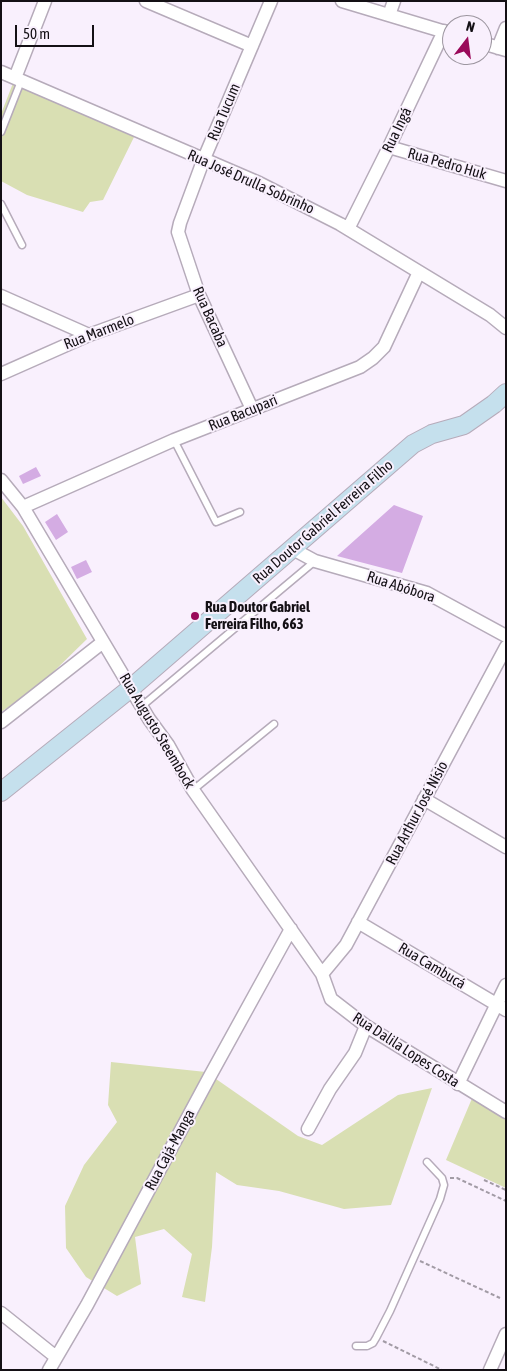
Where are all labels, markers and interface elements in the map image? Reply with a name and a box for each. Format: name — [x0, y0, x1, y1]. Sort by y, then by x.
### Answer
scale bar — [18, 15, 96, 47]
north arrow — [442, 15, 492, 65]
text: N — [465, 18, 477, 35]
text: 50 m — [23, 25, 50, 42]
street label: Rua Tucum — [204, 81, 244, 143]
street label: Rua Ingá — [378, 104, 416, 156]
street label: Rua Pedro Huk — [406, 144, 488, 184]
street label: Rua José Drulla Sobrinho — [185, 146, 317, 218]
street label: Rua Bacaba — [189, 284, 231, 350]
street label: Rua Marmelo — [61, 310, 137, 354]
street label: Rua Bacupari — [206, 391, 280, 435]
street label: Rua Doutor Gabriel Ferreira Filho — [249, 456, 397, 588]
street label: Rua Abóbora — [365, 568, 437, 606]
place label: Rua Doutor Gabriel Ferreira Filho, 663 — [205, 598, 310, 633]
marker: Rua Doutor Gabriel Ferreira Filho, 663 — [189, 610, 201, 622]
street label: Rua Augusto Steembock — [115, 670, 199, 792]
street label: Rua Arthur José Nísio — [382, 758, 452, 868]
street label: Rua Cambucá — [395, 939, 469, 993]
street label: Rua Dalila Lopes Costa — [349, 1009, 463, 1091]
street label: Rua Cajá-Manga — [141, 1106, 199, 1194]

